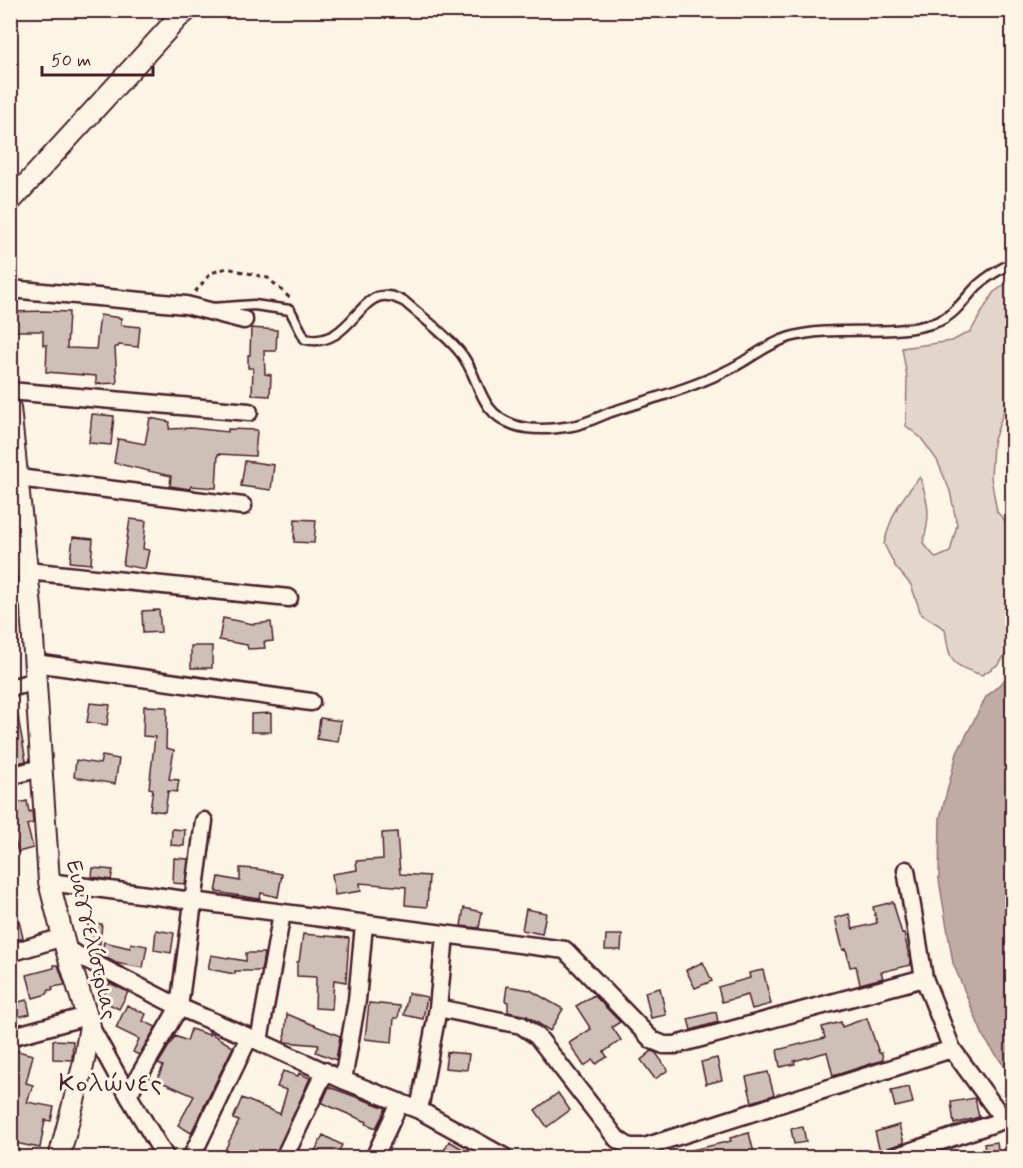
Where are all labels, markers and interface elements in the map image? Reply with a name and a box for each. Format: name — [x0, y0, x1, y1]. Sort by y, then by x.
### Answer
scale bar — [42, 39, 153, 77]
text: 50 m — [51, 49, 91, 73]
street label: Ευαγγελίστριας — [59, 858, 123, 1022]
district label: Κολώνες — [59, 1067, 163, 1101]

